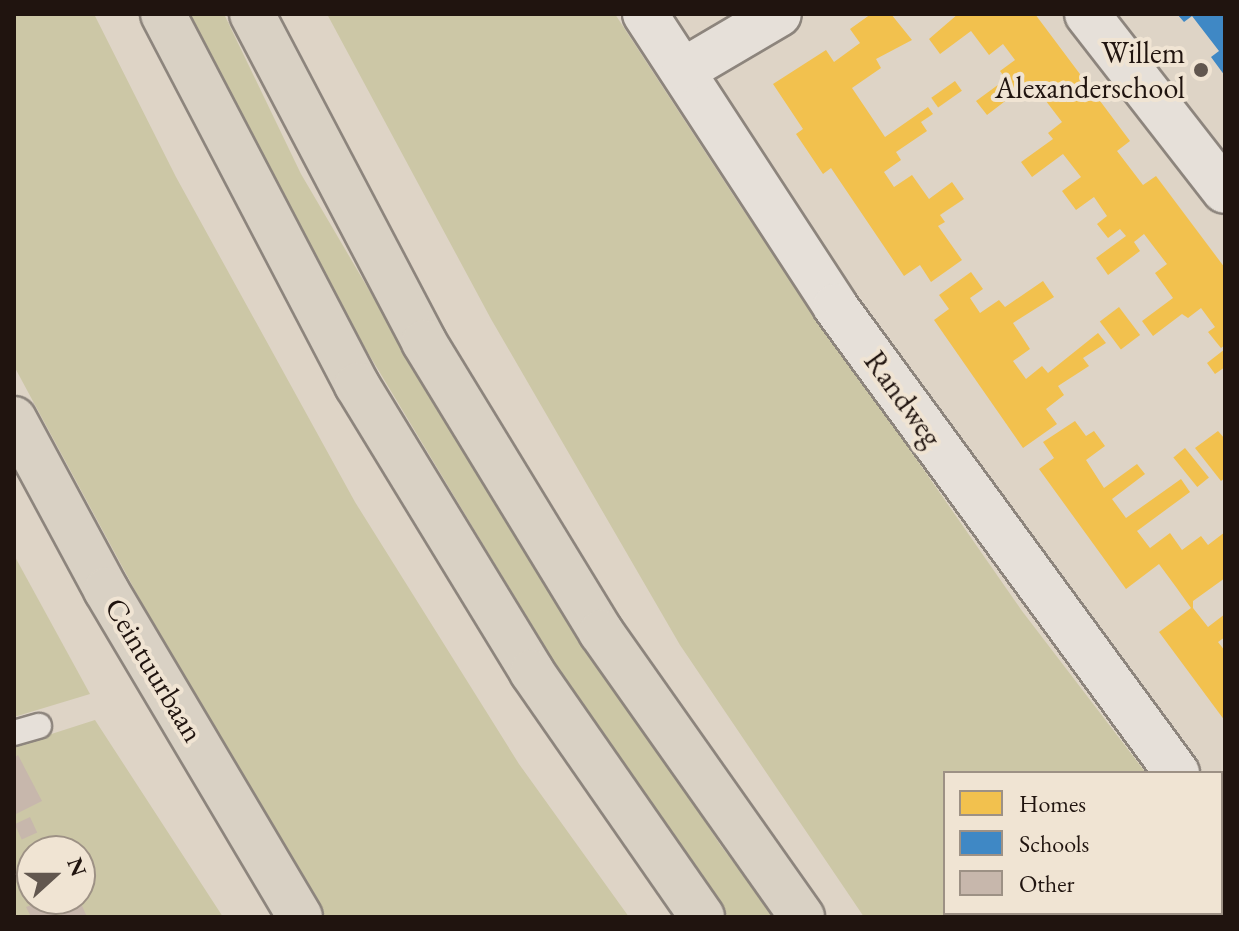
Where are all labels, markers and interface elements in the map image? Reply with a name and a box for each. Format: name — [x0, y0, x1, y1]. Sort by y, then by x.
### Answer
place label: Willem Alexanderschool — [995, 35, 1185, 106]
marker: Willem Alexanderschool — [1192, 61, 1210, 79]
street label: Randweg — [856, 344, 950, 454]
street label: Ceintuurbaan — [97, 591, 211, 749]
legend — [943, 771, 1223, 915]
text: Homes — [1019, 788, 1086, 819]
text: Schools — [1019, 828, 1089, 859]
north arrow — [16, 835, 96, 915]
text: N — [60, 853, 94, 880]
text: Other — [1019, 868, 1075, 899]

